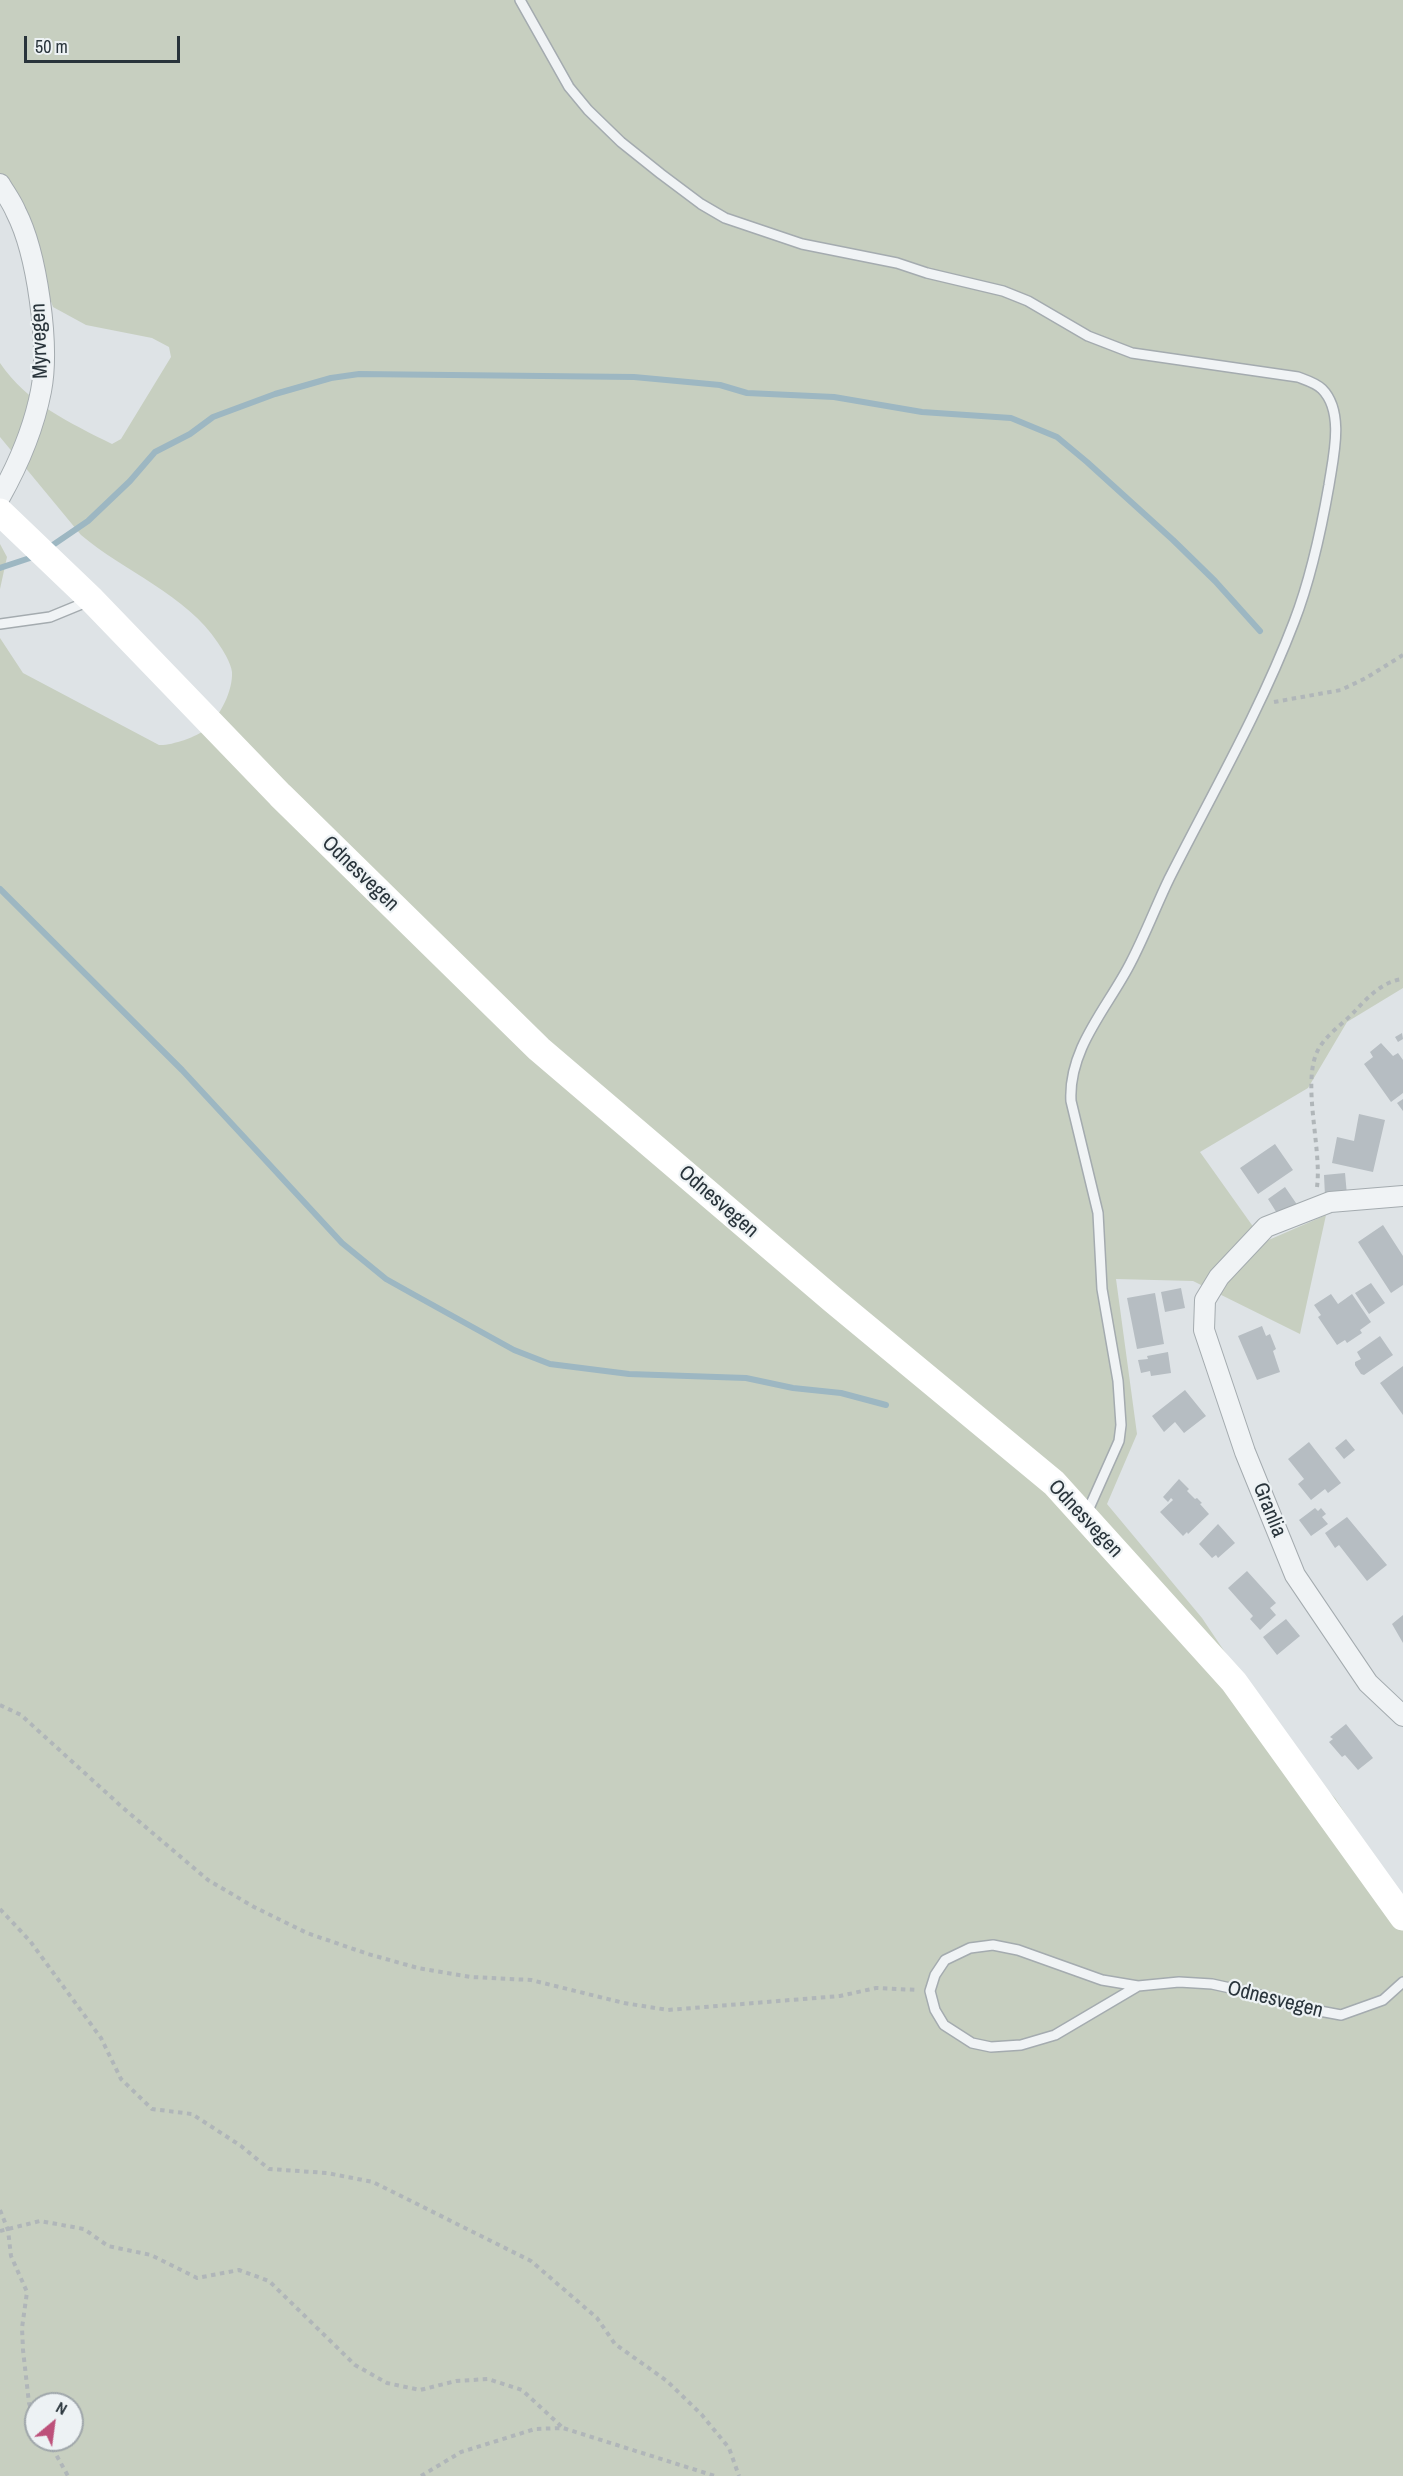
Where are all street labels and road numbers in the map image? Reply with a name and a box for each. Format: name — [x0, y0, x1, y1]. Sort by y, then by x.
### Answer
street label: Myrvegen — [26, 303, 54, 379]
street label: Odnesvegen — [316, 831, 404, 917]
street label: Odnesvegen — [673, 1160, 763, 1244]
street label: Odnesvegen — [1042, 1475, 1128, 1563]
street label: Granlia — [1247, 1479, 1291, 1541]
street label: Odnesvegen — [1225, 1976, 1325, 2024]

